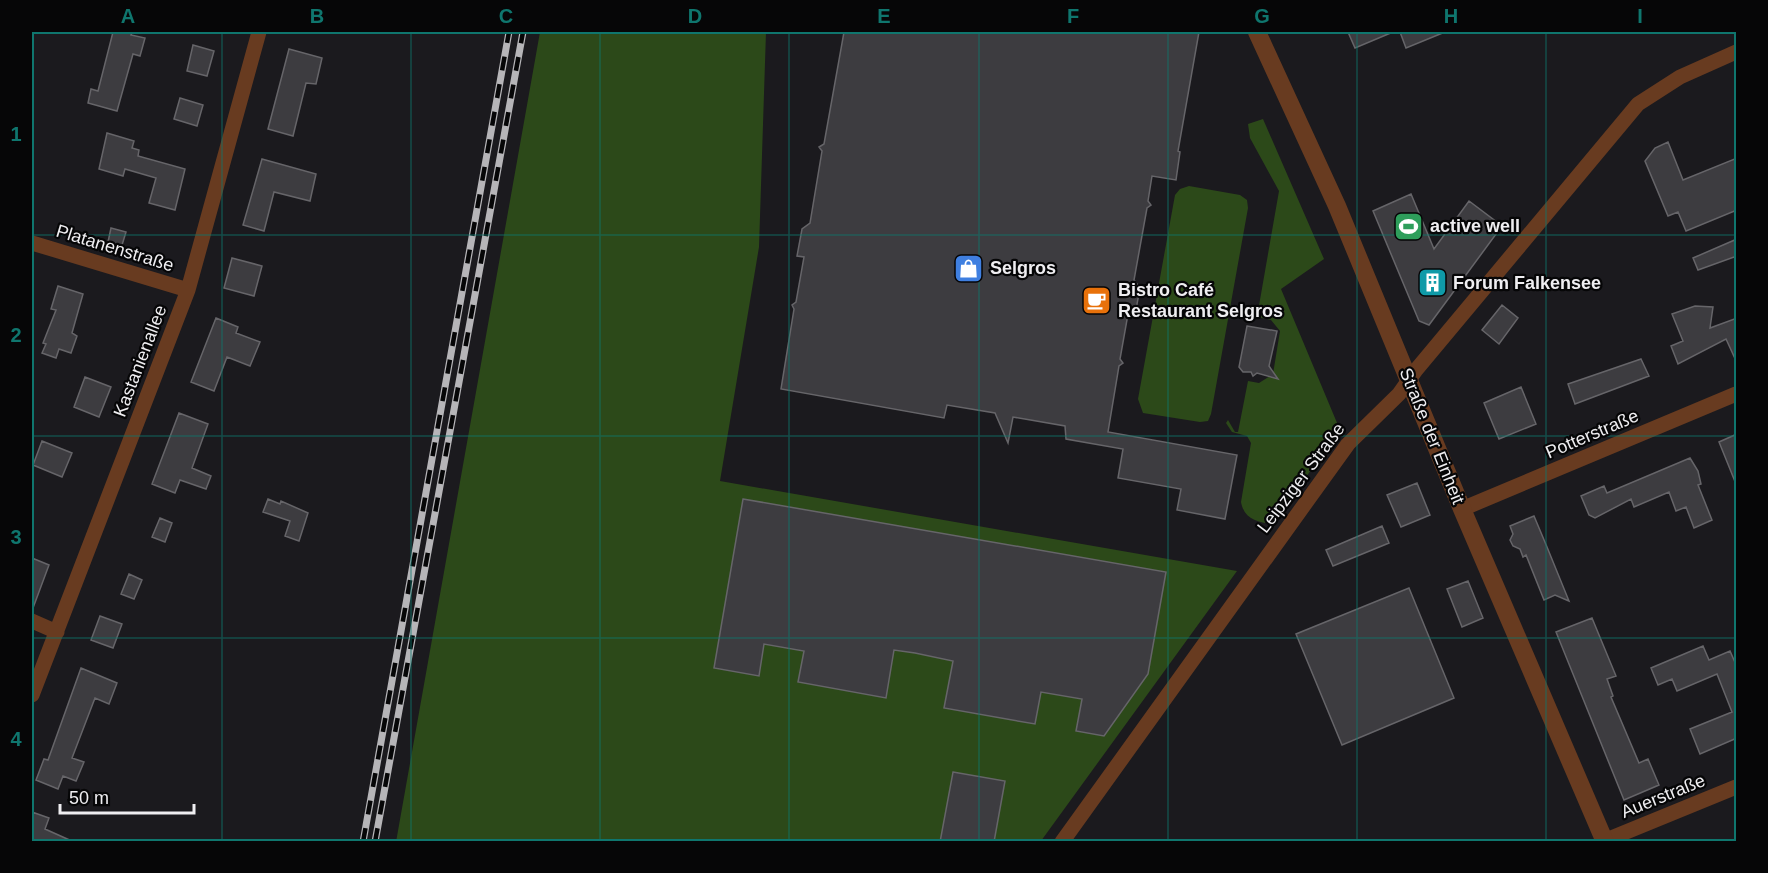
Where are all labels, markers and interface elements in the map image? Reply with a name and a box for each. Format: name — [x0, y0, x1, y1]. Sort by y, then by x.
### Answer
text: A — [121, 5, 135, 27]
text: B — [310, 5, 324, 27]
text: C — [499, 5, 513, 27]
text: D — [688, 5, 702, 27]
text: E — [877, 5, 891, 27]
text: F — [1067, 5, 1079, 27]
text: G — [1254, 5, 1270, 27]
text: H — [1444, 5, 1458, 27]
text: I — [1637, 5, 1643, 27]
text: 1 — [10, 123, 22, 145]
sports icon: active well — [1393, 210, 1425, 242]
place label: active well — [1430, 216, 1520, 236]
street label: Platanenstraße — [54, 221, 176, 275]
shop icon: Selgros — [953, 252, 985, 284]
place label: Selgros — [990, 258, 1056, 278]
building icon: Forum Falkensee — [1416, 267, 1448, 299]
place label: Forum Falkensee — [1453, 273, 1601, 293]
place label: Bistro Café Restaurant Selgros — [1118, 280, 1283, 321]
cafe icon: Bistro Café Restaurant Selgros — [1081, 284, 1113, 316]
street label: Kastanienallee — [110, 302, 170, 420]
text: 2 — [10, 324, 22, 346]
street label: Straße der Einheit — [1396, 365, 1468, 507]
street label: Potterstraße — [1543, 405, 1641, 463]
street label: Leipziger Straße — [1253, 419, 1349, 537]
text: 3 — [10, 526, 22, 548]
text: 4 — [10, 728, 22, 750]
street label: Auerstraße — [1618, 770, 1708, 822]
scale bar — [60, 777, 194, 815]
text: 50 m — [69, 788, 109, 808]

